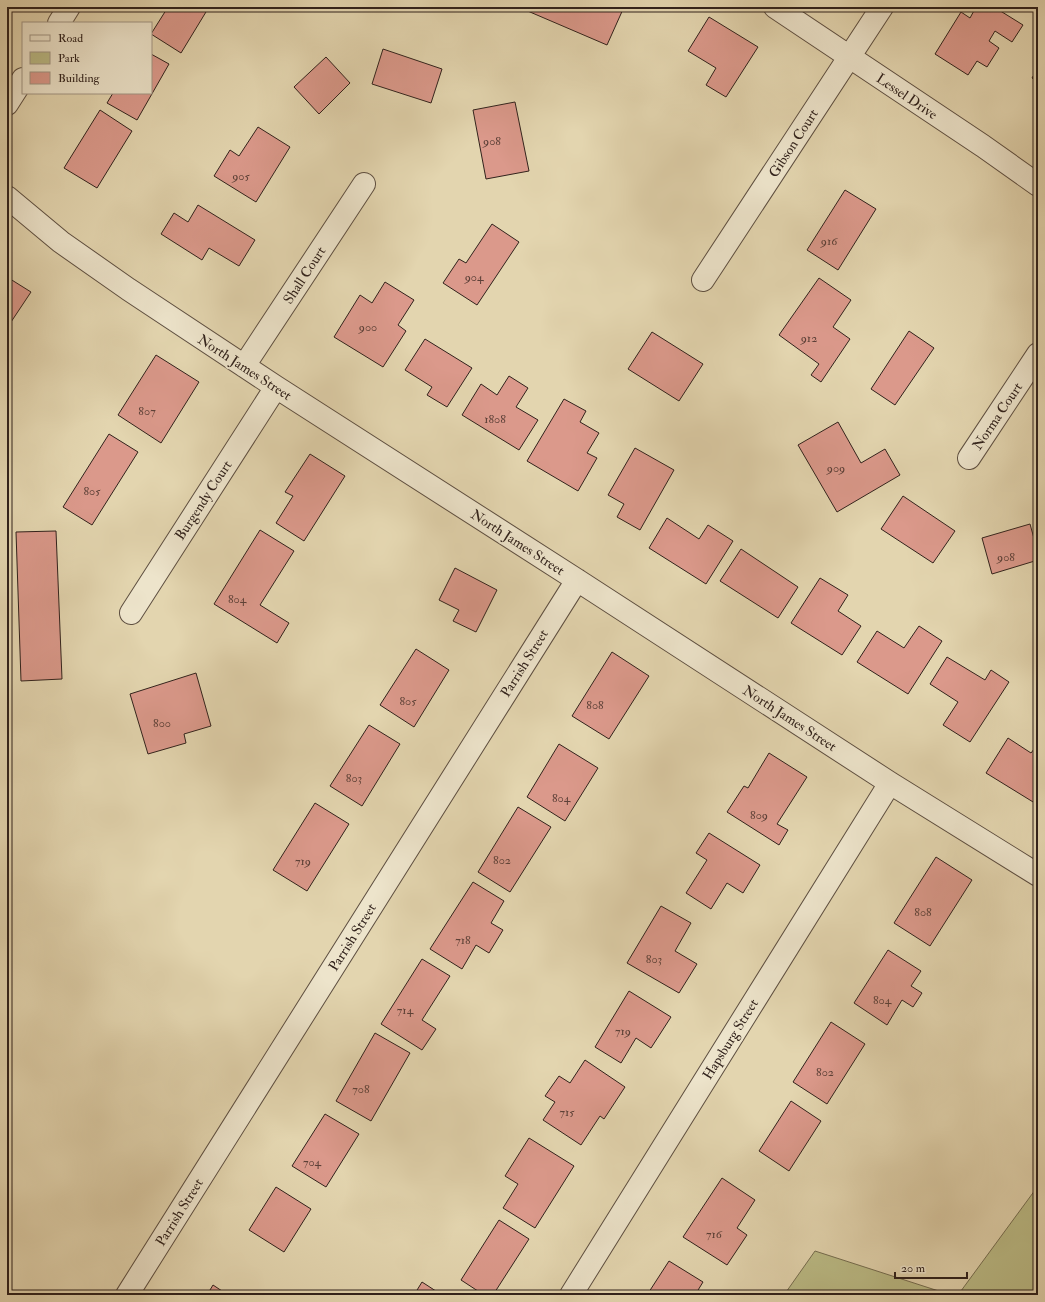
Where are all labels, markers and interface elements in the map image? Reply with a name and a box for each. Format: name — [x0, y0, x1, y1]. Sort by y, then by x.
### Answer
legend — [22, 22, 152, 94]
text: Road — [58, 31, 83, 46]
text: Park — [58, 51, 80, 66]
street label: Lessel Drive — [873, 70, 941, 123]
text: Building — [58, 71, 101, 86]
street label: Gibson Court — [765, 106, 822, 181]
house number: 908 — [482, 134, 501, 149]
house number: 905 — [231, 169, 251, 184]
house number: 916 — [820, 234, 838, 249]
street label: Shall Court — [280, 243, 329, 307]
house number: 904 — [464, 270, 484, 285]
house number: 900 — [358, 320, 377, 335]
street label: North James Street — [195, 331, 295, 404]
house number: 912 — [800, 331, 817, 346]
street label: Norma Court — [969, 379, 1026, 453]
house number: 807 — [138, 404, 156, 419]
house number: 1808 — [484, 412, 506, 427]
street label: Burgendy Court — [171, 457, 237, 544]
house number: 909 — [826, 461, 845, 476]
house number: 805 — [83, 484, 101, 499]
street label: North James Street — [468, 506, 568, 579]
house number: 908 — [996, 550, 1015, 565]
house number: 804 — [228, 592, 247, 607]
street label: Parrish Street — [497, 626, 552, 700]
street label: North James Street — [740, 682, 840, 755]
house number: 805 — [399, 694, 417, 709]
house number: 808 — [586, 698, 604, 713]
house number: 800 — [153, 716, 171, 731]
house number: 803 — [346, 771, 362, 786]
house number: 804 — [552, 791, 571, 806]
house number: 809 — [750, 808, 768, 823]
house number: 802 — [493, 853, 511, 868]
house number: 719 — [295, 854, 311, 869]
street label: Parrish Street — [325, 900, 380, 974]
house number: 808 — [914, 905, 932, 920]
house number: 718 — [455, 933, 471, 948]
house number: 803 — [646, 952, 662, 967]
house number: 804 — [873, 993, 892, 1008]
street label: Hapsburg Street — [699, 995, 763, 1083]
house number: 714 — [397, 1003, 414, 1018]
house number: 719 — [615, 1024, 631, 1039]
house number: 802 — [816, 1065, 834, 1080]
house number: 708 — [352, 1082, 370, 1097]
house number: 715 — [559, 1105, 575, 1120]
house number: 704 — [303, 1155, 322, 1170]
street label: Parrish Street — [152, 1175, 207, 1249]
house number: 716 — [706, 1227, 723, 1242]
scale bar — [895, 1254, 967, 1280]
text: 20 m — [901, 1261, 926, 1276]

